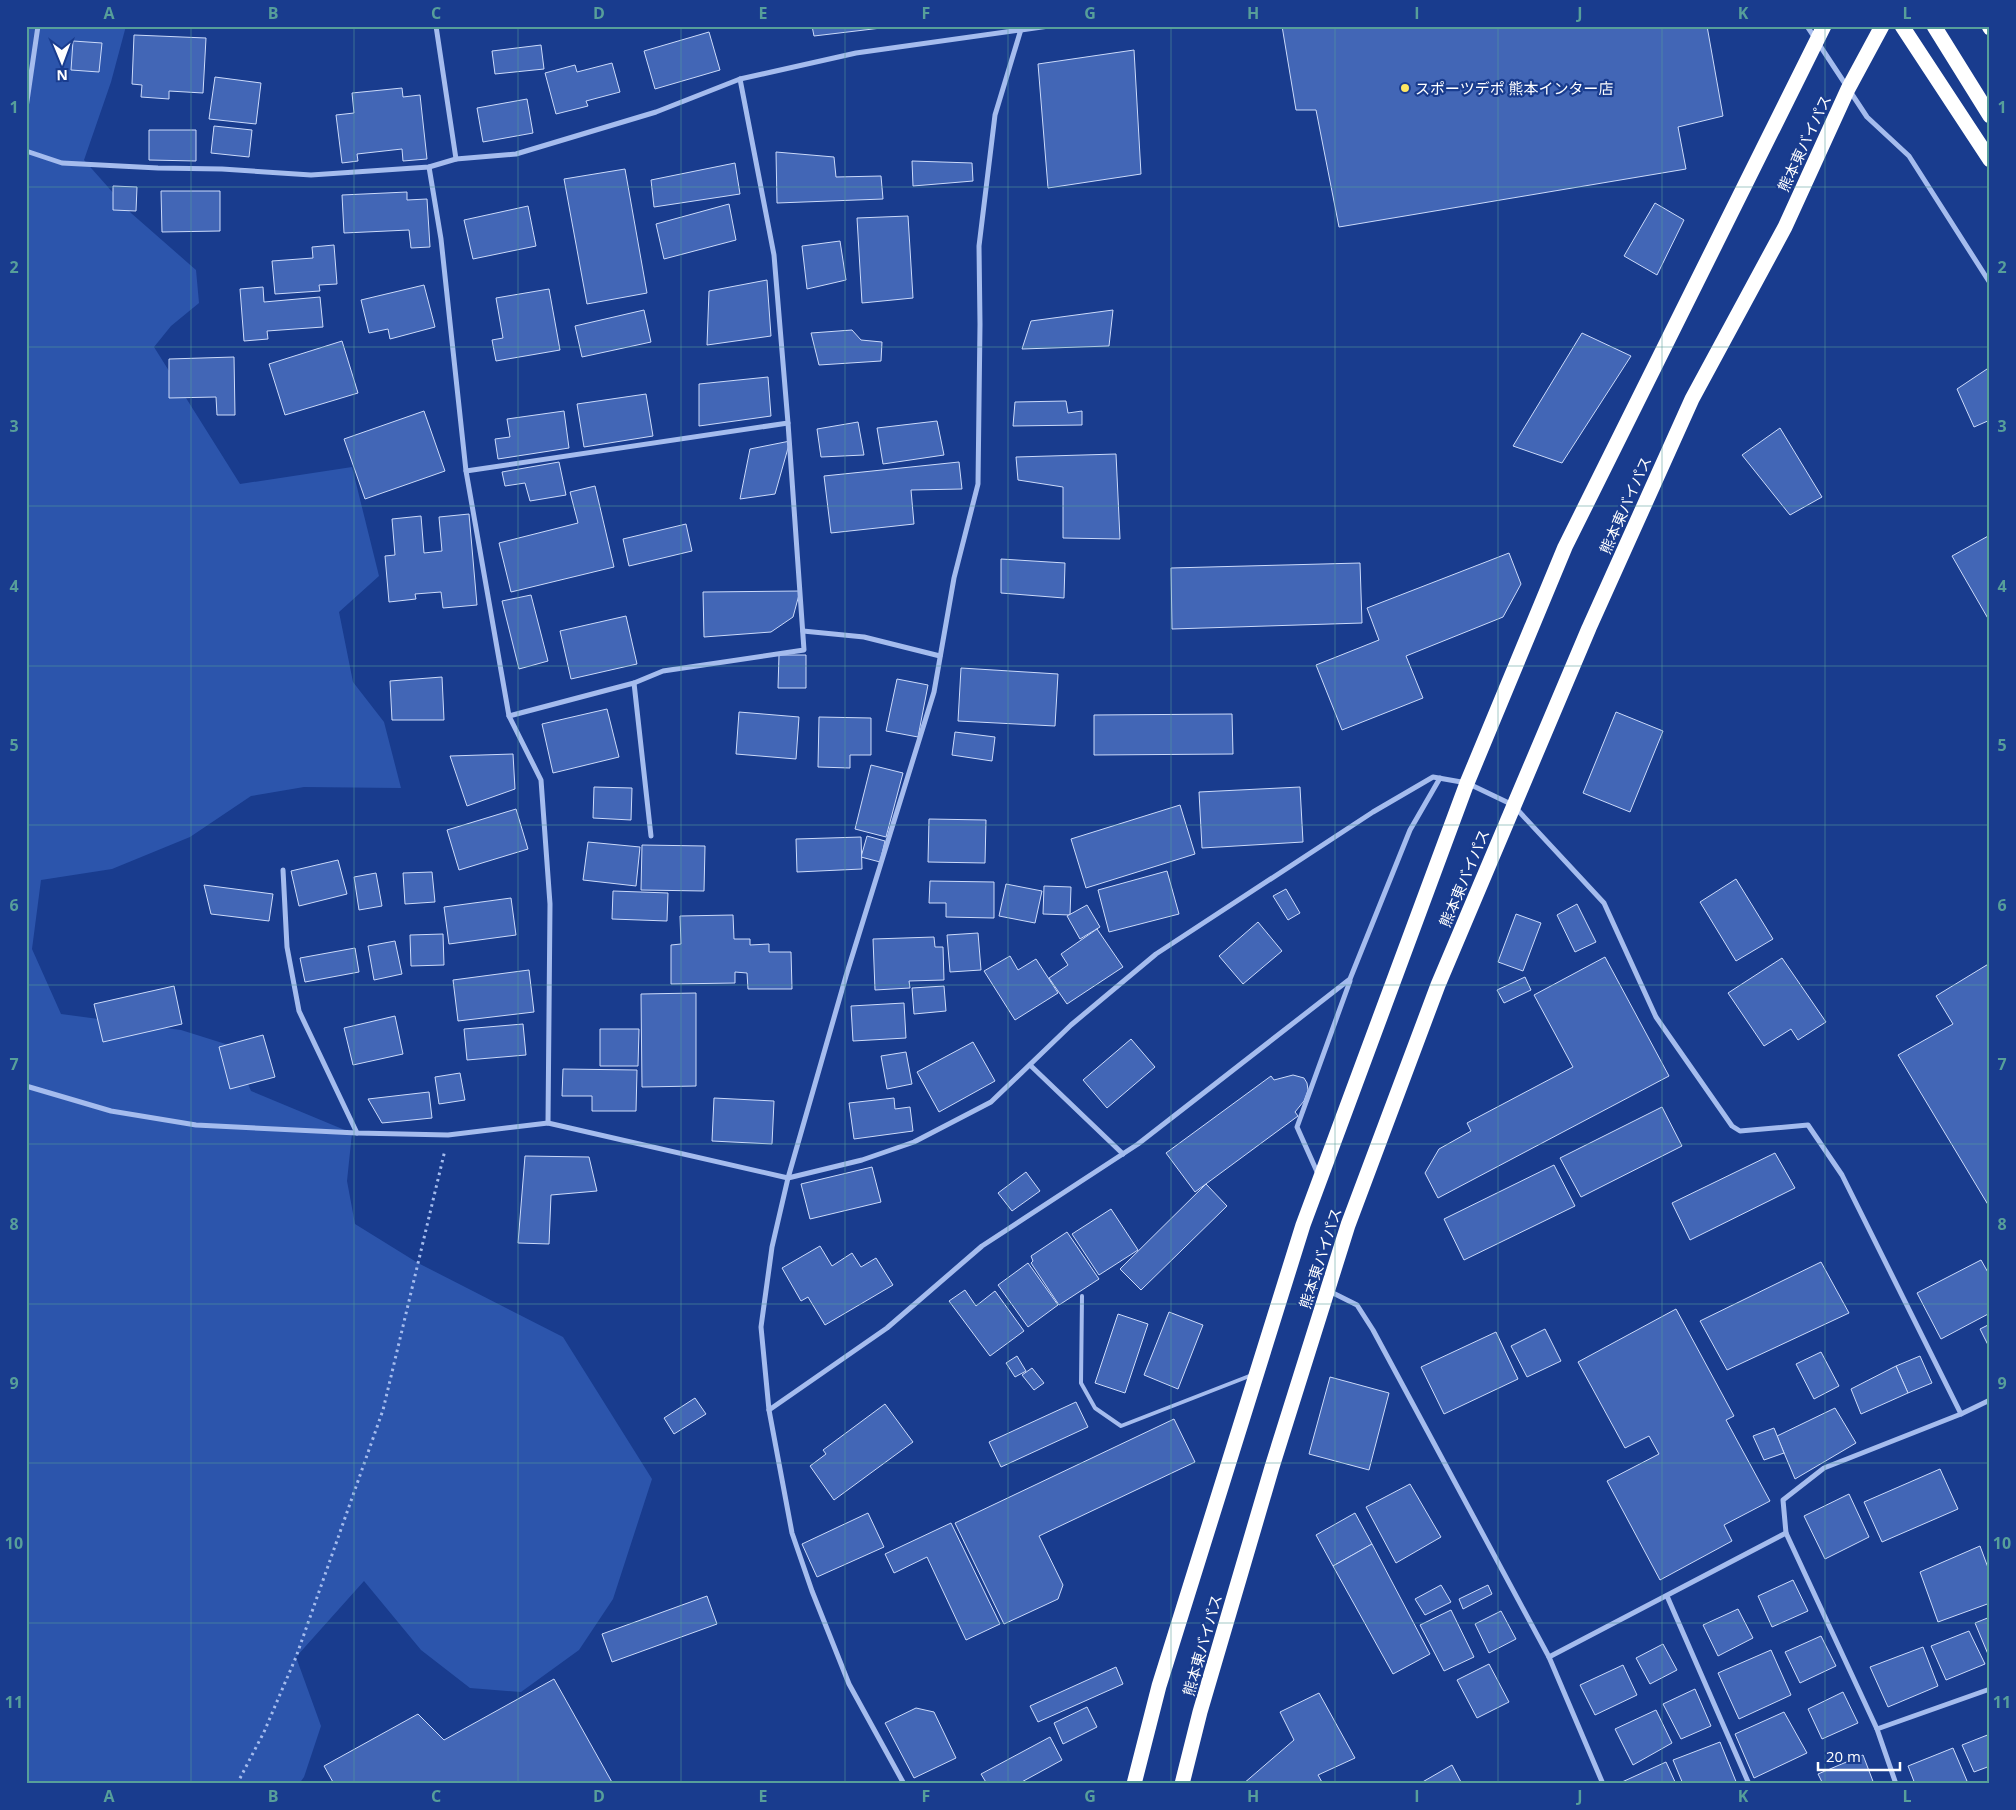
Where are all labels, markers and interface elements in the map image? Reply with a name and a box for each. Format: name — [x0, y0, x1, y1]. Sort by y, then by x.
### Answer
text: A — [103, 2, 115, 24]
text: B — [268, 2, 278, 24]
text: C — [431, 2, 441, 24]
text: D — [593, 2, 605, 24]
text: E — [759, 2, 768, 24]
text: F — [922, 2, 930, 24]
text: G — [1084, 2, 1096, 24]
text: H — [1247, 2, 1259, 24]
text: I — [1414, 2, 1420, 24]
text: J — [1575, 2, 1583, 24]
text: K — [1738, 2, 1749, 24]
text: L — [1902, 2, 1912, 24]
north arrow — [38, 38, 88, 88]
text: N — [56, 66, 68, 85]
place label: スポーツデポ 熊本インター店 — [1415, 78, 1614, 98]
marker: スポーツデポ 熊本インター店 — [1399, 82, 1411, 94]
street label: 熊本東バイパス — [1773, 91, 1835, 195]
text: 1 — [9, 96, 19, 118]
text: 1 — [1997, 96, 2007, 118]
text: 2 — [9, 256, 19, 278]
text: 2 — [1997, 256, 2007, 278]
text: 3 — [9, 415, 19, 437]
text: 3 — [1997, 415, 2007, 437]
street label: 熊本東バイパス — [1595, 453, 1655, 557]
text: 4 — [9, 575, 19, 597]
text: 4 — [1997, 575, 2007, 597]
text: 5 — [9, 734, 19, 756]
text: 5 — [1997, 734, 2007, 756]
street label: 熊本東バイパス — [1434, 826, 1494, 930]
text: 6 — [9, 894, 19, 916]
text: 6 — [1997, 894, 2007, 916]
text: 7 — [9, 1053, 19, 1075]
text: 7 — [1997, 1053, 2007, 1075]
street label: 熊本東バイパス — [1294, 1205, 1346, 1311]
text: 8 — [9, 1213, 19, 1235]
text: 8 — [1997, 1213, 2007, 1235]
text: 9 — [9, 1372, 19, 1394]
text: 9 — [1997, 1372, 2007, 1394]
text: 10 — [5, 1532, 23, 1554]
text: 10 — [1993, 1532, 2011, 1554]
street label: 熊本東バイパス — [1178, 1592, 1226, 1698]
text: 11 — [5, 1691, 23, 1713]
text: 11 — [1993, 1691, 2011, 1713]
scale bar — [1818, 1740, 1901, 1772]
text: 20 m — [1826, 1746, 1861, 1766]
text: A — [103, 1785, 115, 1807]
text: B — [268, 1785, 278, 1807]
text: C — [431, 1785, 441, 1807]
text: D — [593, 1785, 605, 1807]
text: E — [759, 1785, 768, 1807]
text: F — [922, 1785, 930, 1807]
text: G — [1084, 1785, 1096, 1807]
text: H — [1247, 1785, 1259, 1807]
text: I — [1414, 1785, 1420, 1807]
text: J — [1575, 1785, 1583, 1807]
text: K — [1738, 1785, 1749, 1807]
text: L — [1902, 1785, 1912, 1807]

